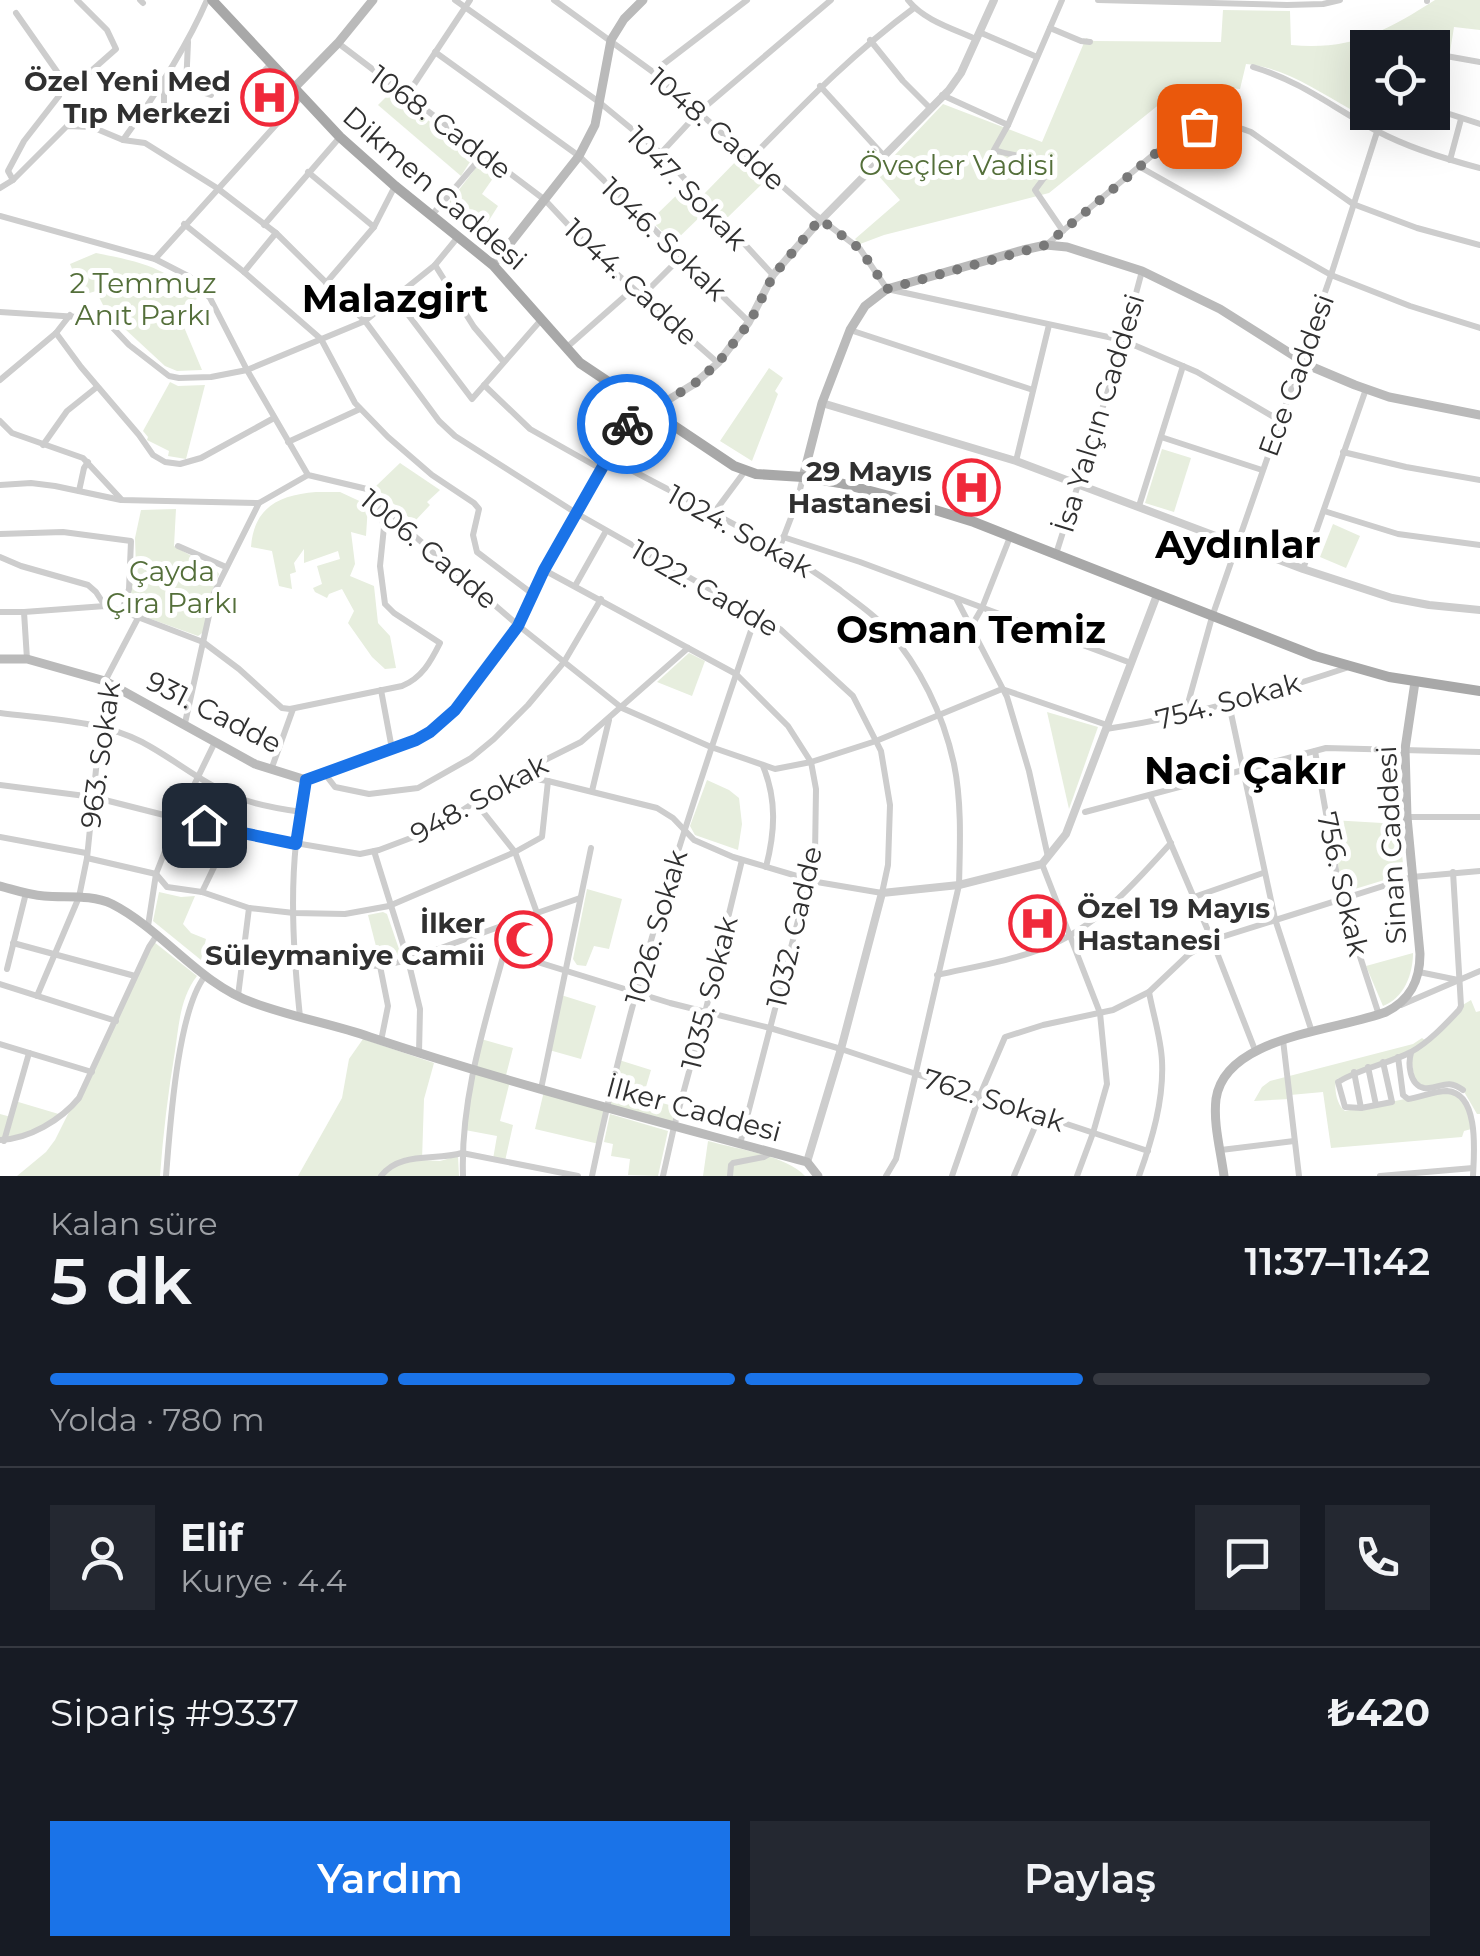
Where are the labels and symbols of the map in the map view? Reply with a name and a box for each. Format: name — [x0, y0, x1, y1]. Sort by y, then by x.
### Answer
street label: 1068. Cadde — [364, 58, 518, 186]
street label: 1048. Cadde — [642, 60, 792, 198]
place label: Özel Yeni Med Tıp Merkezi — [24, 64, 231, 130]
hospital icon: Özel Yeni Med Tıp Merkezi — [240, 67, 300, 127]
pin — [1157, 84, 1242, 169]
street label: Dikmen Caddesi — [336, 99, 534, 277]
street label: 1047. Sokak — [620, 119, 754, 257]
park label: Öveçler Vadisi — [859, 148, 1055, 182]
street label: 1046. Sokak — [594, 170, 734, 308]
street label: 1044. Cadde — [557, 211, 705, 353]
park label: 2 Temmuz Anıt Parkı — [69, 266, 217, 332]
district label: Malazgirt — [302, 275, 488, 322]
street label: Ece Caddesi — [1251, 289, 1341, 461]
street label: İsa Yalçın Caddesi — [1047, 290, 1151, 536]
courier — [577, 374, 677, 474]
place label: 29 Mayıs Hastanesi — [788, 454, 932, 520]
hospital icon: 29 Mayıs Hastanesi — [941, 457, 1001, 517]
street label: 1024. Sokak — [661, 477, 819, 585]
street label: 1006. Cadde — [353, 482, 505, 616]
district label: Aydınlar — [1154, 521, 1321, 568]
street label: 1022. Cadde — [625, 532, 785, 644]
park label: Çayda Çıra Parkı — [106, 554, 238, 620]
district label: Osman Temiz — [836, 606, 1106, 653]
street label: 931. Cadde — [141, 663, 287, 761]
street label: 754. Sokak — [1152, 665, 1304, 737]
street label: 963. Sokak — [73, 679, 127, 830]
street label: Sinan Caddesi — [1369, 745, 1413, 945]
street label: 948. Sokak — [404, 747, 554, 851]
district label: Naci Çakır — [1144, 747, 1346, 794]
pin — [162, 783, 247, 868]
street label: 756. Sokak — [1310, 809, 1376, 960]
street label: 1032. Cadde — [759, 843, 829, 1011]
street label: 1026. Sokak — [618, 845, 694, 1008]
place label: Özel 19 Mayıs Hastanesi — [1077, 891, 1270, 957]
hospital icon: Özel 19 Mayıs Hastanesi — [1008, 894, 1068, 954]
place label: İlker Süleymaniye Camii — [205, 906, 485, 972]
mosque icon: İlker Süleymaniye Camii — [494, 909, 554, 969]
street label: 1035. Sokak — [673, 912, 745, 1074]
street label: 762. Sokak — [919, 1061, 1069, 1139]
street label: İlker Caddesi — [603, 1069, 785, 1149]

